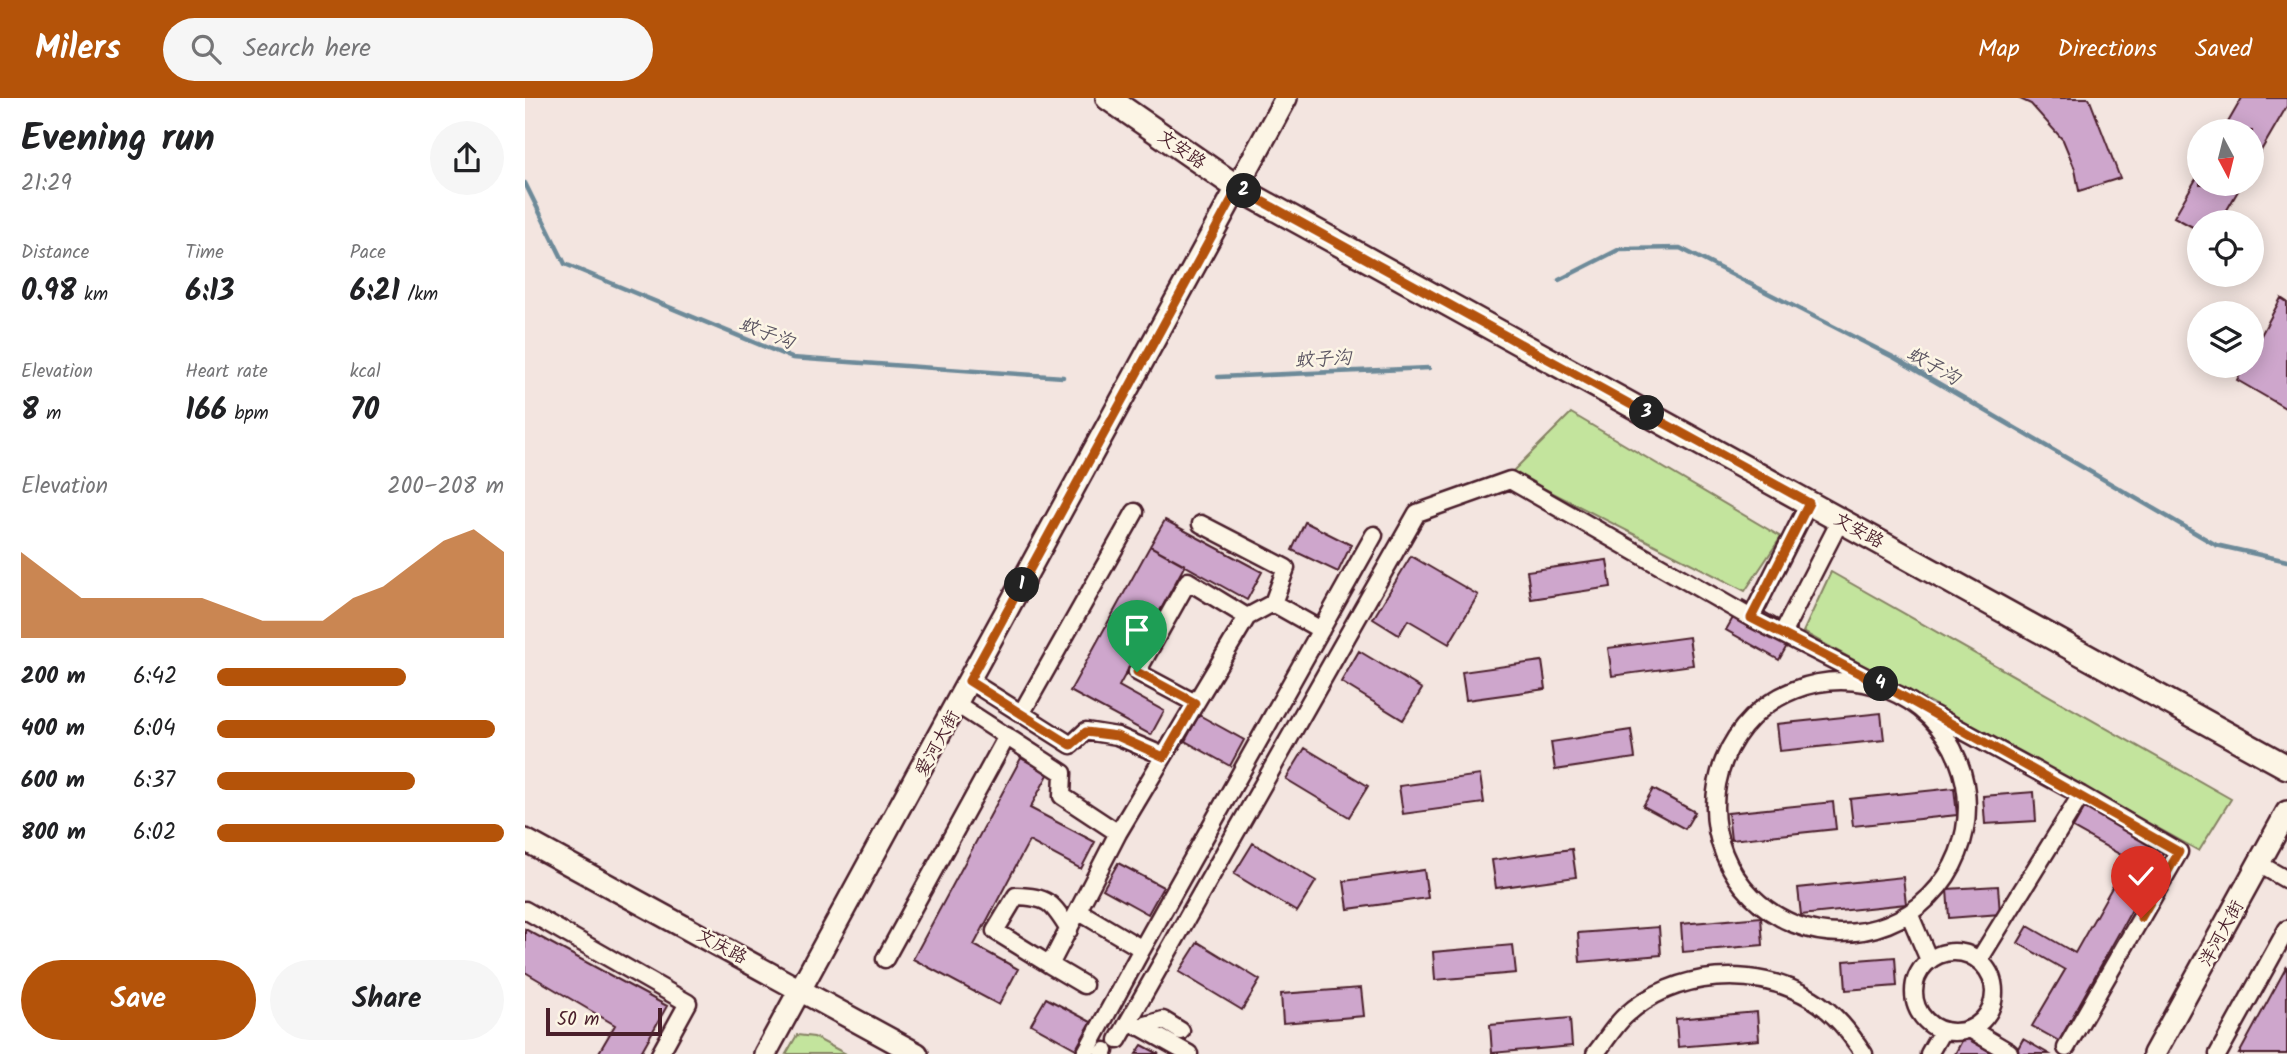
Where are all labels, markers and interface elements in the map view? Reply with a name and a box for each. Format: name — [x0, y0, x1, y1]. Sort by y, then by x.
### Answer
search box — [163, 18, 653, 81]
text: Milers — [35, 23, 121, 76]
text: Search here — [243, 28, 371, 70]
icon: search — [187, 30, 225, 68]
text: Map — [1978, 30, 2020, 69]
text: Directions — [2058, 30, 2157, 69]
text: Saved — [2195, 30, 2252, 69]
text: Evening run — [21, 110, 215, 170]
north arrow — [2187, 119, 2265, 196]
map controls — [2187, 119, 2264, 378]
button: share — [430, 121, 504, 195]
street label: 文安路 — [1151, 123, 1212, 178]
text: 21:29 — [21, 166, 72, 202]
pin: 2 — [1227, 174, 1261, 208]
text: 2 — [1238, 175, 1249, 205]
button: locate — [2187, 210, 2264, 287]
text: Distance — [21, 238, 89, 268]
text: Time — [185, 238, 224, 268]
text: Pace — [350, 238, 386, 268]
text: 0.98 — [21, 268, 76, 316]
text: 6:13 — [185, 268, 234, 316]
text: 6:21 — [350, 268, 400, 316]
text: km — [76, 280, 108, 310]
text: /km — [400, 280, 438, 310]
button: layers — [2187, 301, 2264, 378]
water label: 蚊子沟 — [734, 310, 800, 359]
water label: 蚊子沟 — [1901, 339, 1967, 395]
water label: 蚊子沟 — [1294, 343, 1354, 376]
text: Elevation — [21, 357, 93, 387]
text: Heart rate — [185, 357, 268, 387]
text: kcal — [350, 357, 381, 387]
text: 8 — [21, 387, 39, 435]
text: 166 — [185, 387, 227, 435]
text: 70 — [350, 387, 379, 435]
pin: 3 — [1629, 396, 1665, 430]
text: 3 — [1641, 397, 1652, 427]
text: m — [39, 399, 61, 429]
text: bpm — [227, 399, 269, 429]
text: Elevation — [21, 469, 108, 505]
text: 200–208 m — [387, 469, 504, 505]
street label: 文安路 — [1828, 506, 1889, 557]
pin: 1 — [1005, 568, 1039, 602]
text: 1 — [1019, 569, 1024, 599]
pin — [1107, 600, 1167, 672]
icon: arrive — [1118, 611, 1156, 649]
text: 200 m — [21, 659, 86, 695]
text: 6:42 — [133, 659, 177, 695]
pin: 4 — [1863, 666, 1899, 702]
text: 4 — [1875, 668, 1886, 698]
street label: 爱河大街 — [908, 705, 968, 782]
text: 400 m — [21, 711, 85, 747]
text: 6:04 — [133, 711, 176, 747]
text: 600 m — [21, 763, 85, 799]
text: 6:37 — [133, 763, 175, 799]
text: 800 m — [21, 815, 86, 851]
text: 6:02 — [133, 815, 176, 851]
pin — [2111, 846, 2171, 918]
icon: check — [2122, 857, 2160, 895]
street label: 洋河大街 — [2192, 895, 2252, 972]
street label: 文庆路 — [691, 922, 752, 973]
button: Save — [21, 960, 256, 1040]
button: Share — [270, 960, 504, 1040]
scale bar — [546, 1005, 661, 1037]
text: 50 m — [557, 1005, 599, 1035]

